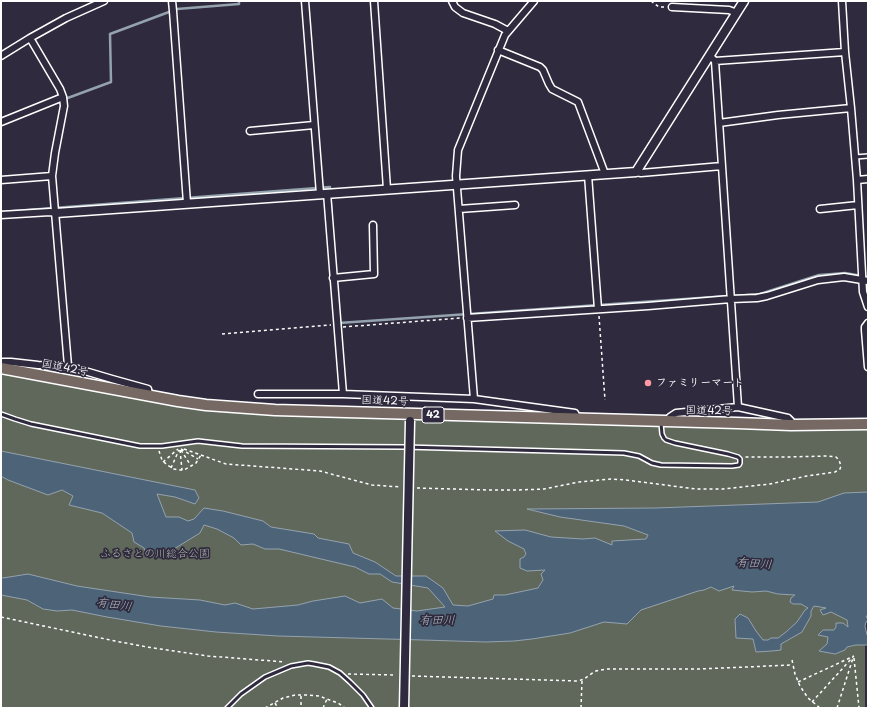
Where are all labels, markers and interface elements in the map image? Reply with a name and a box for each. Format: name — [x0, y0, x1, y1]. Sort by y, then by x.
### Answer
street label: 国道42号 — [40, 357, 90, 379]
place label: ファミリーマート — [656, 376, 744, 390]
marker: ファミリーマート — [643, 378, 653, 388]
street label: 国道42号 — [361, 394, 409, 408]
street label: 国道42号 — [685, 404, 733, 418]
road number: 42 — [422, 407, 444, 423]
park label: ふるさとの川総合公園 — [100, 547, 210, 561]
water label: 有田川 — [736, 556, 772, 572]
water label: 有田川 — [95, 595, 133, 615]
water label: 有田川 — [419, 614, 455, 628]

